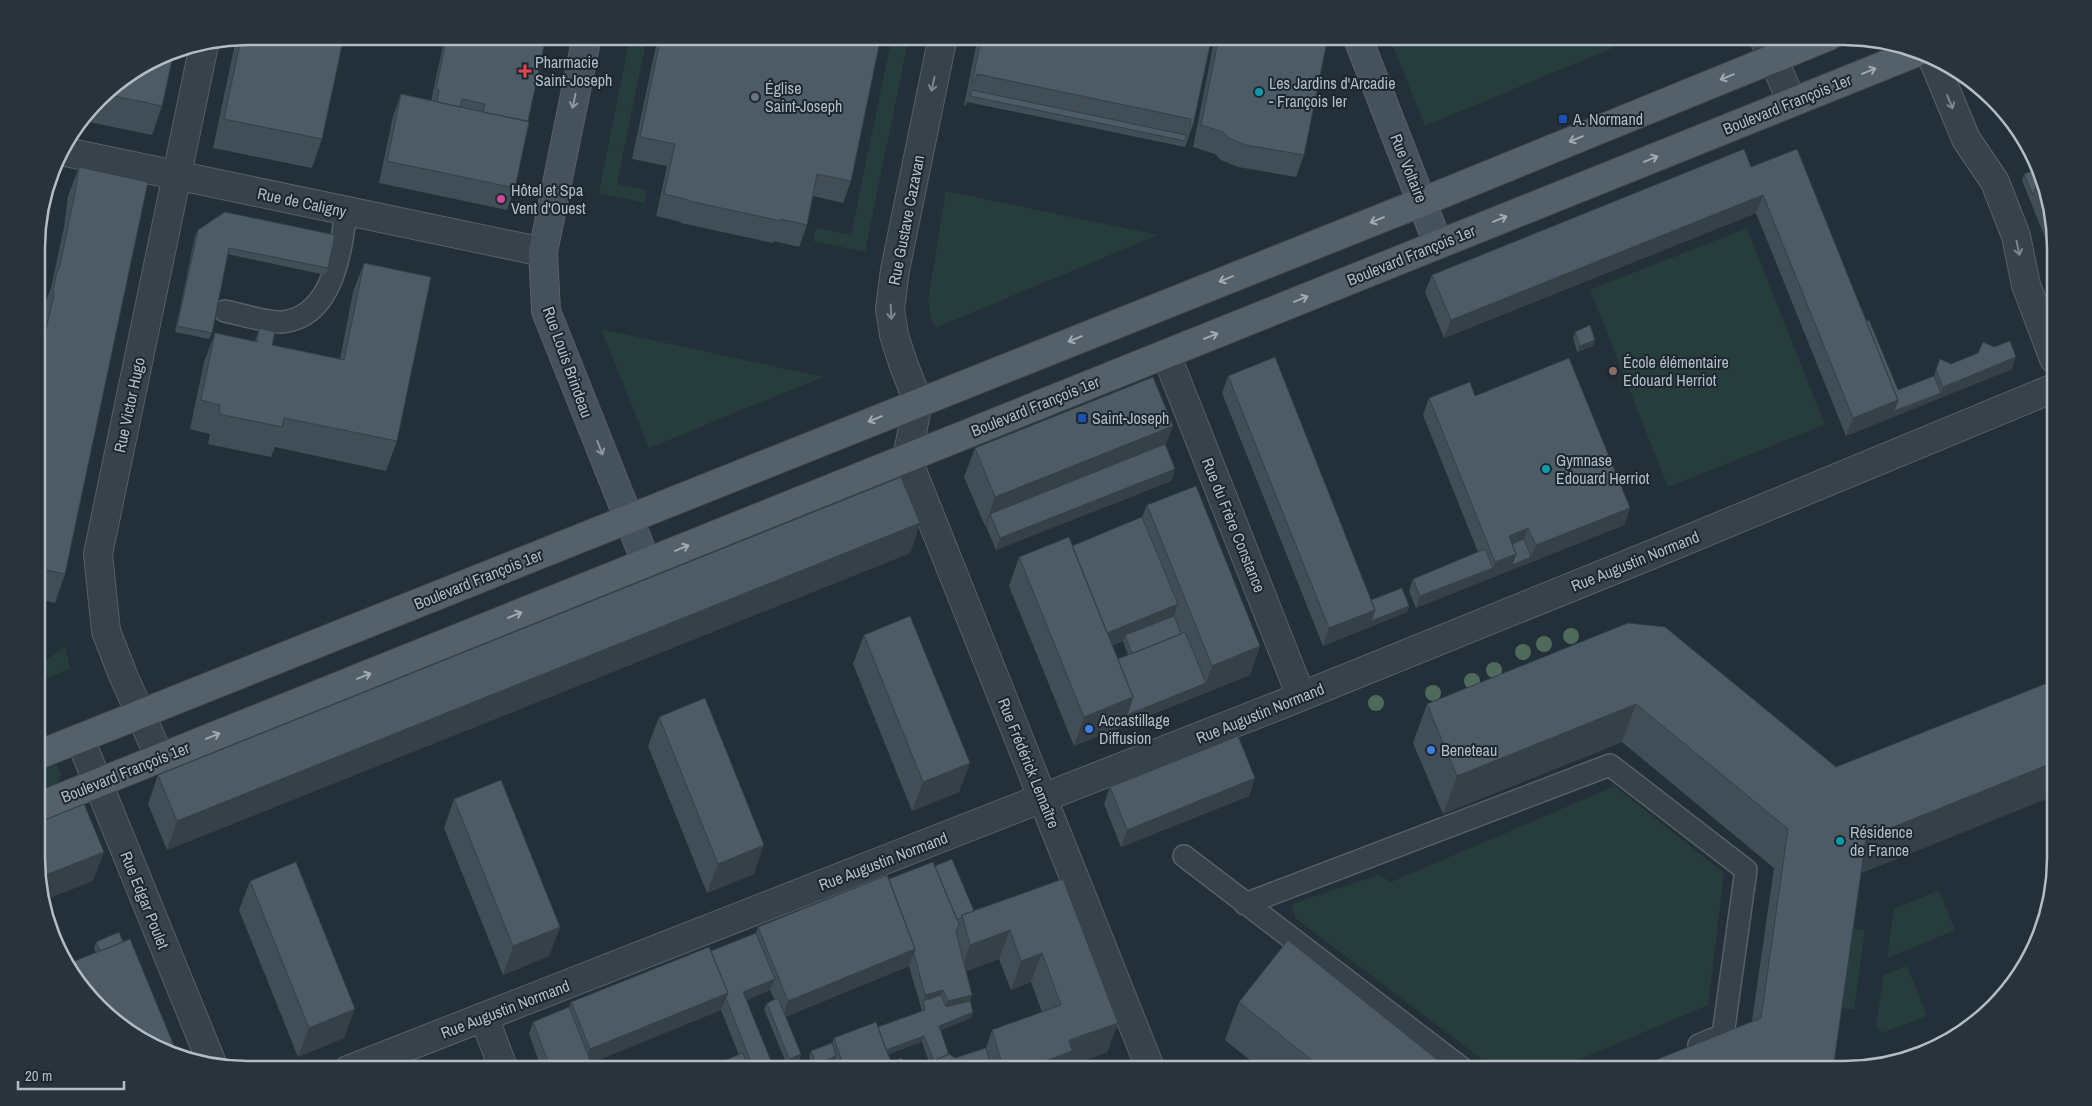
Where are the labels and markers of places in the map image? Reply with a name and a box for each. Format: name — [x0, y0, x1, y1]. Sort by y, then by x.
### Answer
place label: Pharmacie Saint-Joseph — [535, 51, 612, 91]
marker: Pharmacie Saint-Joseph — [519, 65, 531, 77]
place label: Les Jardins d'Arcadie - François Ier — [1269, 72, 1396, 112]
place label: Église Saint-Joseph — [765, 77, 842, 117]
marker: Les Jardins d'Arcadie - François Ier — [1253, 86, 1265, 98]
marker: Église Saint-Joseph — [749, 91, 761, 103]
place label: A. Normand — [1572, 108, 1643, 130]
marker: A. Normand — [1557, 113, 1569, 125]
place label: Hôtel et Spa Vent d'Ouest — [511, 179, 586, 219]
marker: Hôtel et Spa Vent d'Ouest — [495, 193, 507, 205]
place label: École élémentaire Edouard Herriot — [1623, 351, 1729, 391]
marker: École élémentaire Edouard Herriot — [1607, 365, 1619, 377]
place label: Saint-Joseph — [1092, 407, 1169, 429]
marker: Saint-Joseph — [1076, 412, 1088, 424]
place label: Gymnase Edouard Herriot — [1556, 449, 1650, 489]
marker: Gymnase Edouard Herriot — [1540, 463, 1552, 475]
place label: Accastillage Diffusion — [1098, 709, 1170, 749]
marker: Accastillage Diffusion — [1083, 723, 1095, 735]
place label: Beneteau — [1441, 739, 1497, 761]
marker: Beneteau — [1425, 744, 1437, 756]
place label: Résidence de France — [1850, 821, 1913, 861]
marker: Résidence de France — [1834, 835, 1846, 847]

